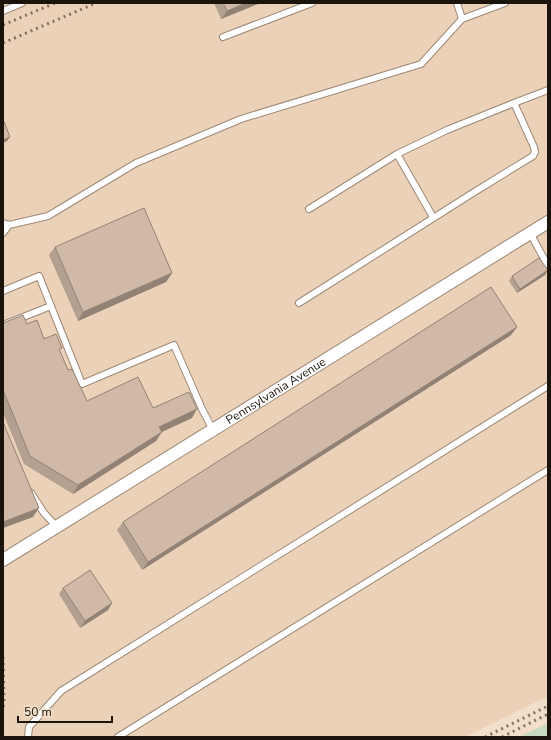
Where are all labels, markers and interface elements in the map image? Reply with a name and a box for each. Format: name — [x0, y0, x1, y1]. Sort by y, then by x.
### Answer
street label: Pennsylvania Avenue — [223, 354, 329, 428]
scale bar — [18, 698, 112, 724]
text: 50 m — [24, 704, 52, 720]

